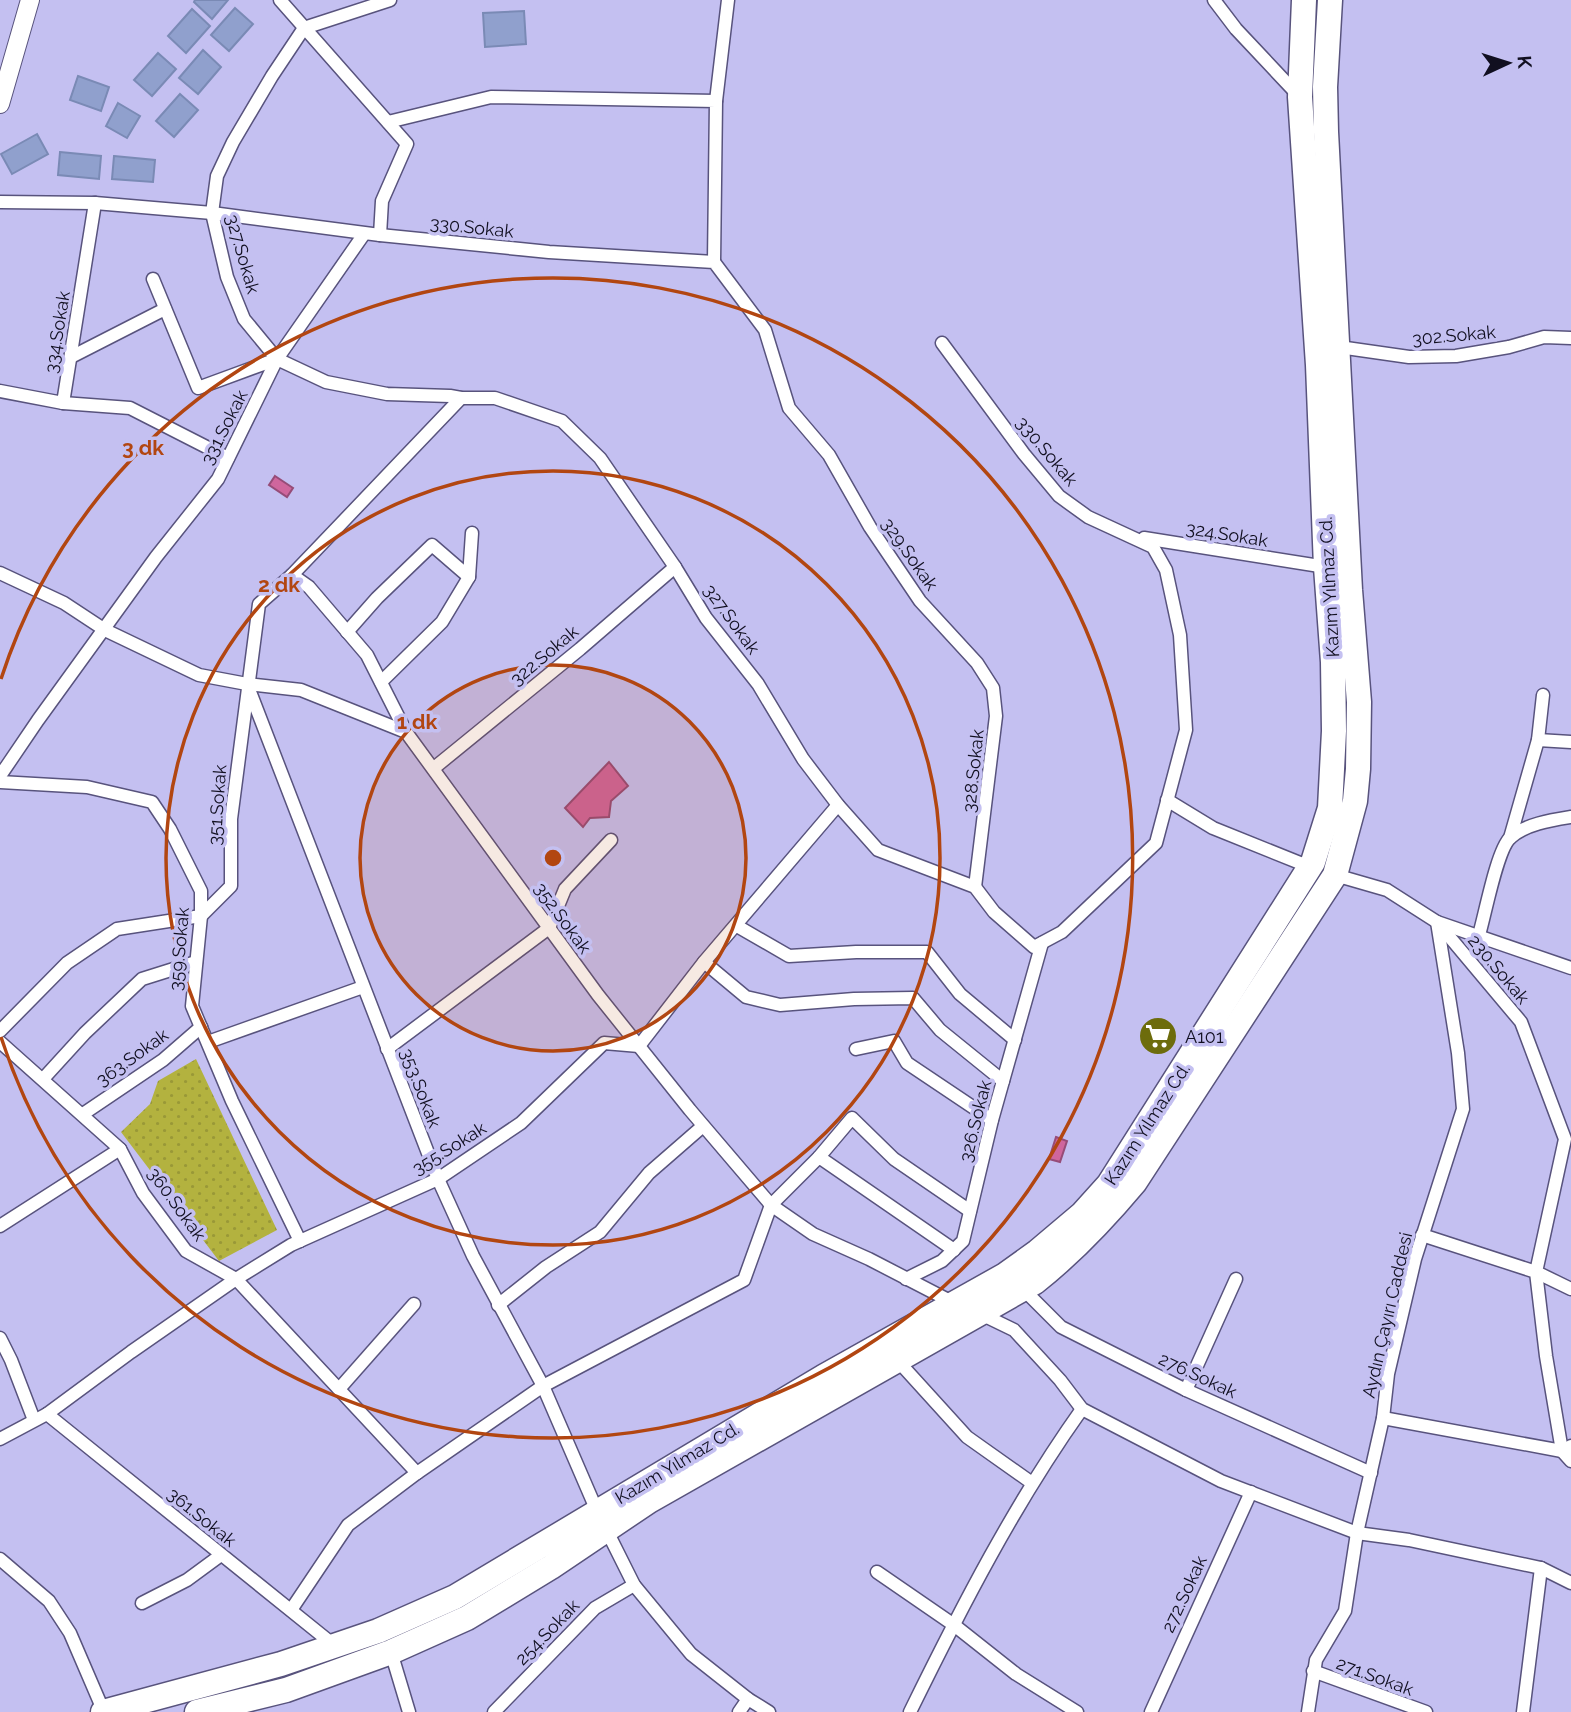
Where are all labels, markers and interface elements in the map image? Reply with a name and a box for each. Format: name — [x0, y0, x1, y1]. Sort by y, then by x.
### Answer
north arrow — [1473, 28, 1543, 98]
text: K — [1514, 55, 1536, 69]
street label: 327.Sokak — [222, 212, 264, 296]
street label: 330.Sokak — [429, 212, 515, 242]
street label: 334.Sokak — [40, 289, 74, 375]
street label: 302.Sokak — [1411, 321, 1497, 349]
street label: 331.Sokak — [196, 386, 252, 468]
street label: 330.Sokak — [1012, 412, 1082, 490]
text: 3 dk — [122, 435, 164, 460]
street label: 329.Sokak — [877, 514, 943, 595]
street label: Kazım Yılmaz Cd. — [1315, 516, 1343, 658]
street label: 324.Sokak — [1185, 517, 1270, 551]
text: 2 dk — [258, 572, 300, 597]
street label: 327.Sokak — [700, 580, 765, 658]
street label: 322.Sokak — [506, 620, 583, 689]
text: 1 dk — [397, 709, 438, 734]
street label: 328.Sokak — [958, 728, 988, 814]
street label: 351.Sokak — [204, 763, 230, 846]
centre of rings — [541, 846, 565, 870]
street label: 352.Sokak — [530, 878, 596, 958]
street label: 359.Sokak — [165, 906, 193, 992]
street label: 230.Sokak — [1464, 930, 1534, 1008]
supermarket icon: A101 — [1137, 1015, 1179, 1057]
street label: 363.Sokak — [92, 1024, 173, 1090]
place label: A101 — [1185, 1026, 1224, 1047]
street label: 353.Sokak — [396, 1046, 446, 1131]
street label: Kazım Yılmaz Cd. — [1100, 1059, 1194, 1189]
street label: 326.Sokak — [955, 1077, 995, 1164]
street label: 355.Sokak — [408, 1117, 490, 1179]
street label: 360.Sokak — [143, 1163, 211, 1245]
street label: Aydın Çayırı Caddesi — [1358, 1230, 1416, 1400]
street label: 276.Sokak — [1156, 1348, 1241, 1402]
street label: Kazım Yılmaz Cd. — [611, 1418, 743, 1508]
street label: 361.Sokak — [164, 1483, 241, 1551]
street label: 272.Sokak — [1157, 1552, 1211, 1636]
street label: 254.Sokak — [511, 1595, 584, 1669]
street label: 271.Sokak — [1334, 1652, 1417, 1700]

